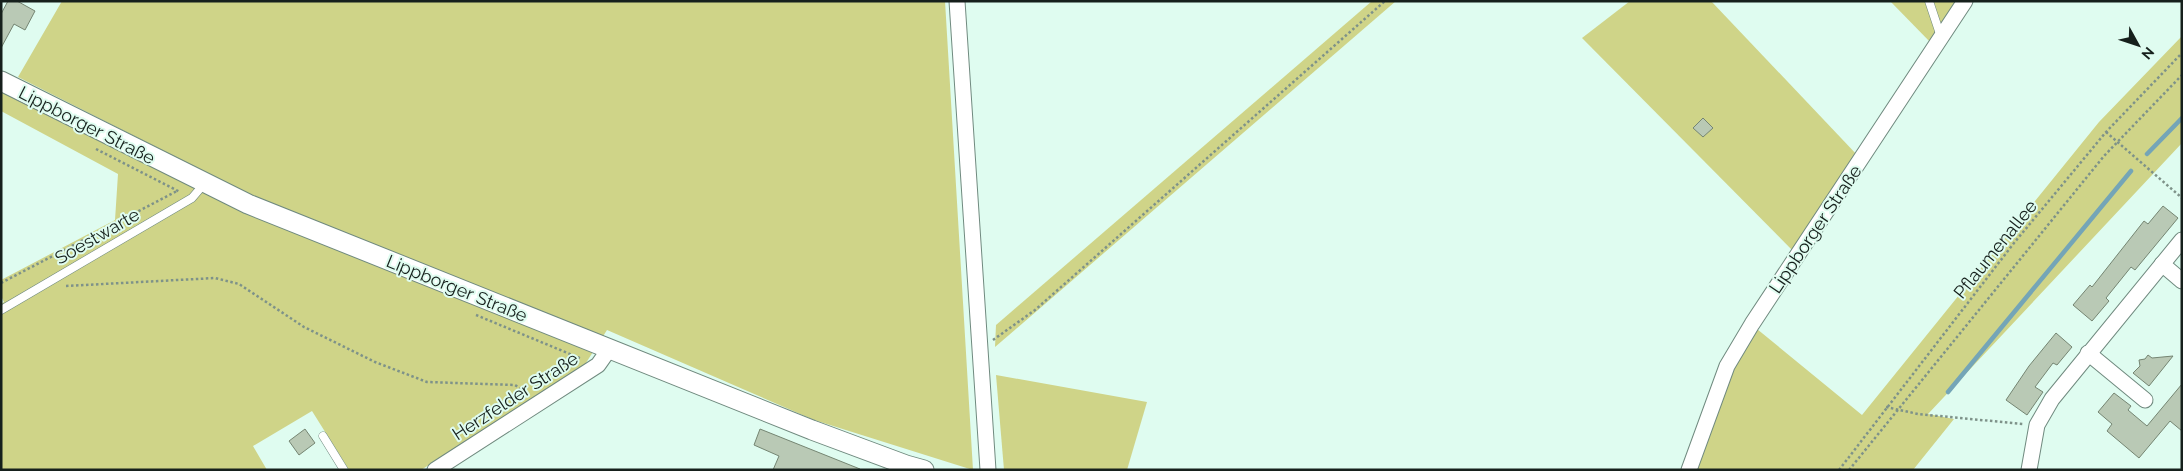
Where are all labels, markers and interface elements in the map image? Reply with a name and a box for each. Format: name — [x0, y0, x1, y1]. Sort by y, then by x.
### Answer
north arrow — [2113, 20, 2163, 70]
text: N — [2138, 44, 2158, 63]
street label: Lippborger Straße — [15, 82, 159, 169]
street label: Lippborger Straße — [1764, 161, 1866, 297]
street label: Pflaumenallee — [1949, 195, 2041, 302]
street label: Soestwarte — [51, 203, 143, 269]
street label: Lippborger Straße — [383, 250, 531, 326]
street label: Herzfelder Straße — [448, 347, 582, 444]

